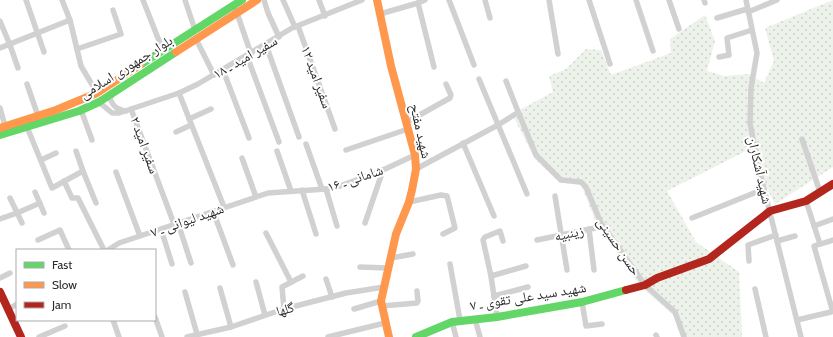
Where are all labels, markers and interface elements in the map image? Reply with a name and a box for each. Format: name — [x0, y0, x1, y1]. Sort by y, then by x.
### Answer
street label: بلوار جمهوری اسلامی — [76, 31, 176, 103]
street label: سفیر امید ـ ۱۸ — [209, 31, 281, 83]
street label: سفیر امید ۱۲ — [297, 43, 337, 111]
street label: شهید مفتح — [405, 102, 436, 160]
street label: سفیر امید ۲ — [126, 114, 164, 176]
street label: شهید آشکاران — [743, 134, 777, 206]
street label: شامانی ـ ۱۶ — [325, 160, 385, 196]
street label: شهید لیوانی ـ ۷ — [148, 199, 226, 241]
street label: حسن حسینی — [593, 213, 645, 279]
street label: زینبیه — [553, 221, 585, 245]
legend — [16, 249, 156, 321]
text: Fast — [52, 257, 72, 272]
text: Slow — [52, 277, 77, 292]
street label: شهید سید علی تقوی ـ ۷ — [468, 278, 588, 314]
text: Jam — [51, 297, 71, 312]
street label: گلها — [274, 298, 296, 320]

